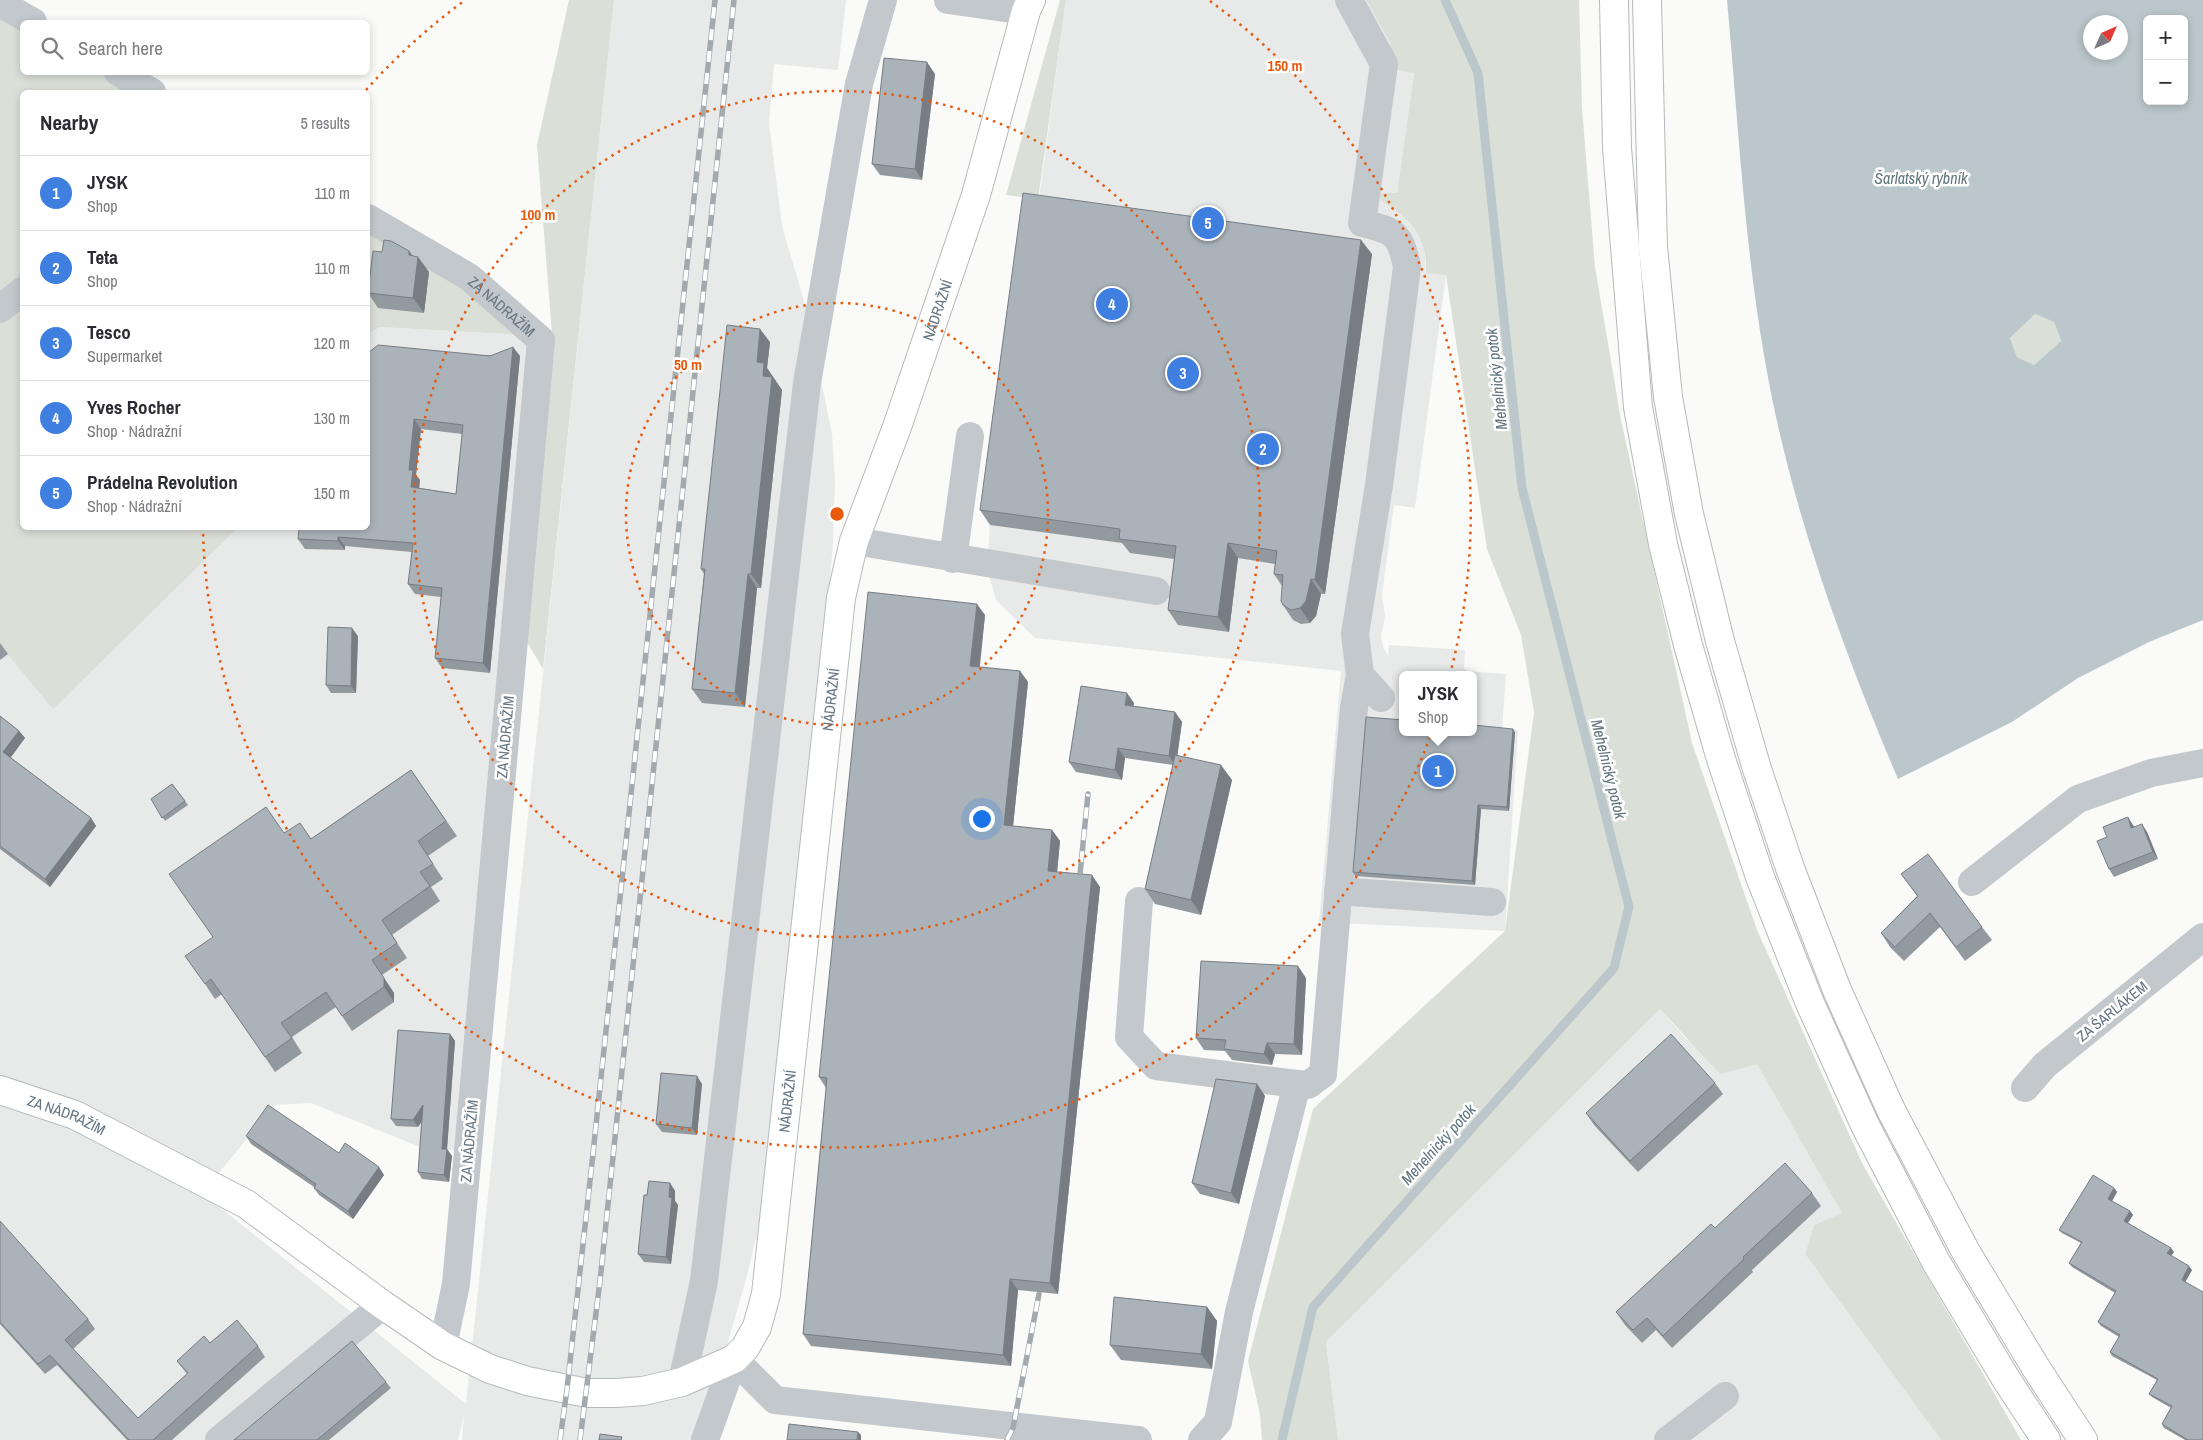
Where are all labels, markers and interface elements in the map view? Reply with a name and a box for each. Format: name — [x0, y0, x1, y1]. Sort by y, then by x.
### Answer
north arrow — [2083, 15, 2128, 60]
map controls — [2143, 15, 2188, 105]
button: + — [2143, 15, 2188, 60]
search box — [20, 20, 370, 75]
icon: search — [38, 34, 66, 62]
text: Search here — [78, 35, 163, 61]
text: 150 m — [1268, 55, 1302, 76]
button: − — [2143, 60, 2188, 105]
text: Nearby — [40, 108, 98, 137]
text: 5 results — [300, 112, 350, 134]
water label: Šarlatský rybník — [1874, 167, 1968, 189]
text: JYSK — [87, 169, 128, 195]
text: 1 — [52, 182, 60, 204]
text: 110 m — [314, 182, 350, 204]
text: Shop — [87, 195, 118, 217]
text: 100 m — [521, 204, 555, 225]
pin: 5 — [1192, 204, 1224, 242]
text: Teta — [87, 244, 118, 270]
text: 2 — [52, 257, 60, 279]
text: 110 m — [314, 257, 350, 279]
text: Shop — [87, 270, 118, 292]
street label: ZA NÁDRAŽÍM — [464, 271, 540, 341]
street label: NÁDRAŽNÍ — [917, 276, 957, 343]
pin: 4 — [1096, 285, 1128, 323]
text: Tesco — [87, 319, 131, 345]
water label: Mehelnický potok — [1480, 327, 1512, 431]
text: 3 — [52, 332, 60, 354]
text: 120 m — [314, 332, 350, 354]
text: Supermarket — [87, 345, 162, 367]
text: 50 m — [674, 354, 702, 375]
pin: 3 — [1167, 354, 1199, 392]
text: Yves Rocher — [87, 394, 181, 420]
text: 4 — [52, 407, 60, 429]
text: 130 m — [314, 407, 350, 429]
text: Shop · Nádražní — [87, 420, 182, 442]
pin: 2 — [1247, 430, 1279, 468]
text: Prádelna Revolution — [87, 469, 238, 495]
text: 5 — [52, 482, 60, 504]
text: 150 m — [314, 482, 350, 504]
text: Shop · Nádražní — [87, 495, 182, 517]
centre of rings — [828, 505, 846, 523]
street label: NÁDRAŽNÍ — [816, 666, 844, 732]
popup — [1399, 671, 1477, 736]
text: JYSK — [1418, 680, 1458, 706]
street label: ZA NÁDRAŽÍM — [491, 695, 519, 779]
text: Shop — [1418, 706, 1448, 728]
water label: Mehelnický potok — [1586, 717, 1632, 822]
pin: 1 — [1422, 752, 1454, 790]
your location — [969, 806, 995, 832]
street label: ZA ŠARLÁKEM — [2072, 976, 2152, 1046]
street label: NÁDRAŽNÍ — [773, 1068, 801, 1134]
street label: ZA NÁDRAŽÍM — [25, 1089, 109, 1140]
water label: Mehelnický potok — [1396, 1098, 1481, 1189]
street label: ZA NÁDRAŽÍM — [455, 1099, 483, 1183]

